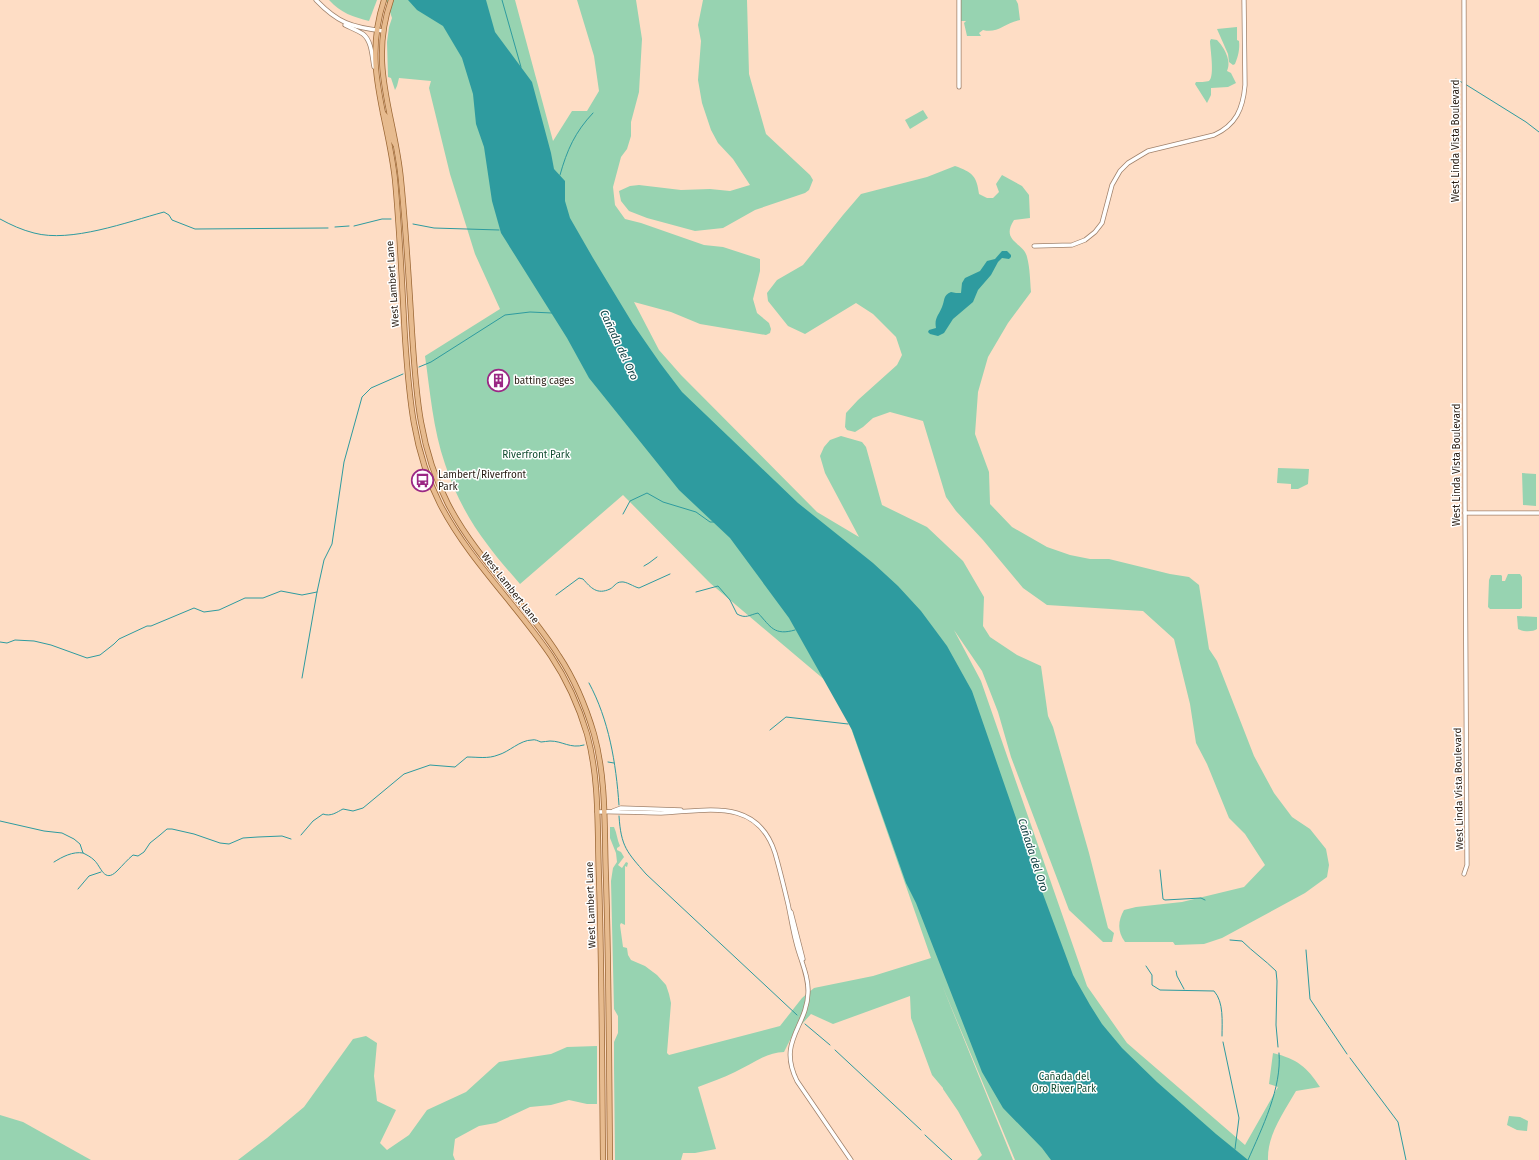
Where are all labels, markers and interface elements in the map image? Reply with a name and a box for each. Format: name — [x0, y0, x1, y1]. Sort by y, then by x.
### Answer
street label: West Linda Vista Boulevard — [1450, 80, 1462, 202]
street label: West Lambert Lane — [384, 240, 402, 328]
water label: Cañada del Oro — [597, 308, 641, 382]
building icon: batting cages — [485, 368, 511, 394]
place label: batting cages — [514, 375, 575, 387]
street label: West Linda Vista Boulevard — [1451, 404, 1463, 526]
park label: Riverfront Park — [502, 449, 571, 461]
bus stop icon: Lambert/Riverfront Park — [410, 468, 436, 494]
place label: Lambert/Riverfront Park — [438, 469, 527, 493]
street label: West Lambert Lane — [479, 550, 541, 626]
street label: West Linda Vista Boulevard — [1452, 728, 1466, 850]
water label: Cañada del Oro — [1015, 817, 1051, 893]
street label: West Lambert Lane — [583, 862, 599, 948]
park label: Cañada del Oro River Park — [1032, 1071, 1097, 1095]

